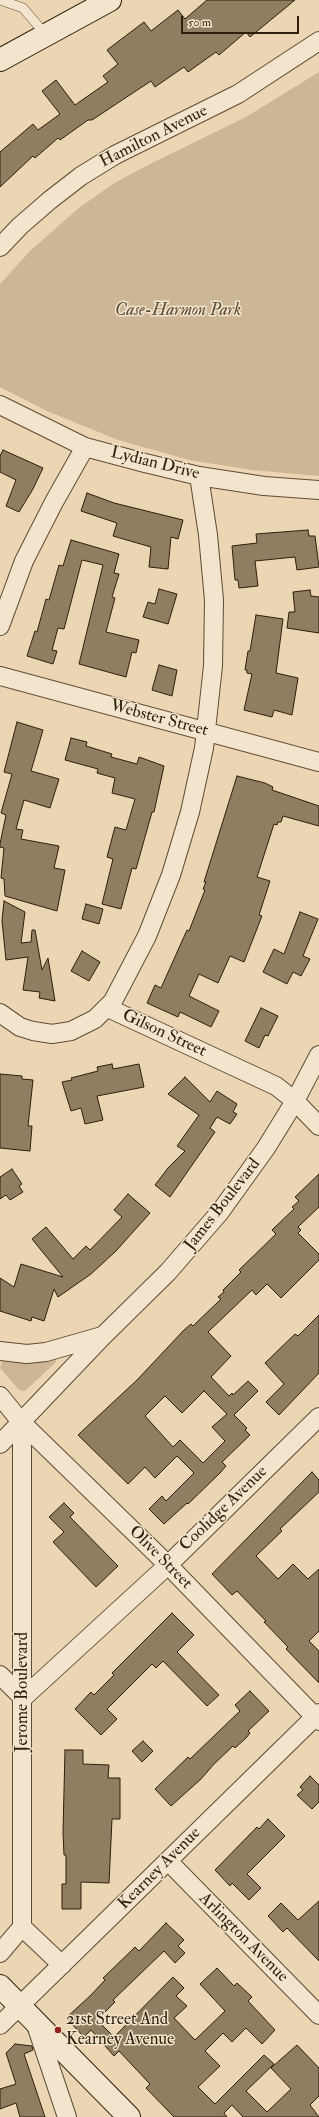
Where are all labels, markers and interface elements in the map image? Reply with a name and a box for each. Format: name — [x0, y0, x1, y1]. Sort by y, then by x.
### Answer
scale bar — [183, 8, 301, 34]
text: 50 m — [188, 15, 211, 30]
street label: Hamilton Avenue — [97, 101, 211, 173]
park label: Case-Harmon Park — [115, 301, 241, 321]
street label: Lydian Drive — [109, 443, 201, 485]
street label: Webster Street — [108, 696, 210, 742]
street label: Gilson Street — [119, 1006, 209, 1062]
street label: James Boulevard — [181, 1155, 265, 1255]
street label: Coolidge Avenue — [176, 1462, 272, 1556]
street label: Olive Street — [124, 1522, 196, 1594]
street label: Jerome Boulevard — [13, 1632, 33, 1752]
street label: Kearney Avenue — [115, 1824, 205, 1914]
street label: Arlington Avenue — [194, 1889, 292, 1987]
place label: 21st Street And Kearney Avenue — [66, 2010, 174, 2050]
marker: 21st Street And Kearney Avenue — [53, 2025, 63, 2035]

